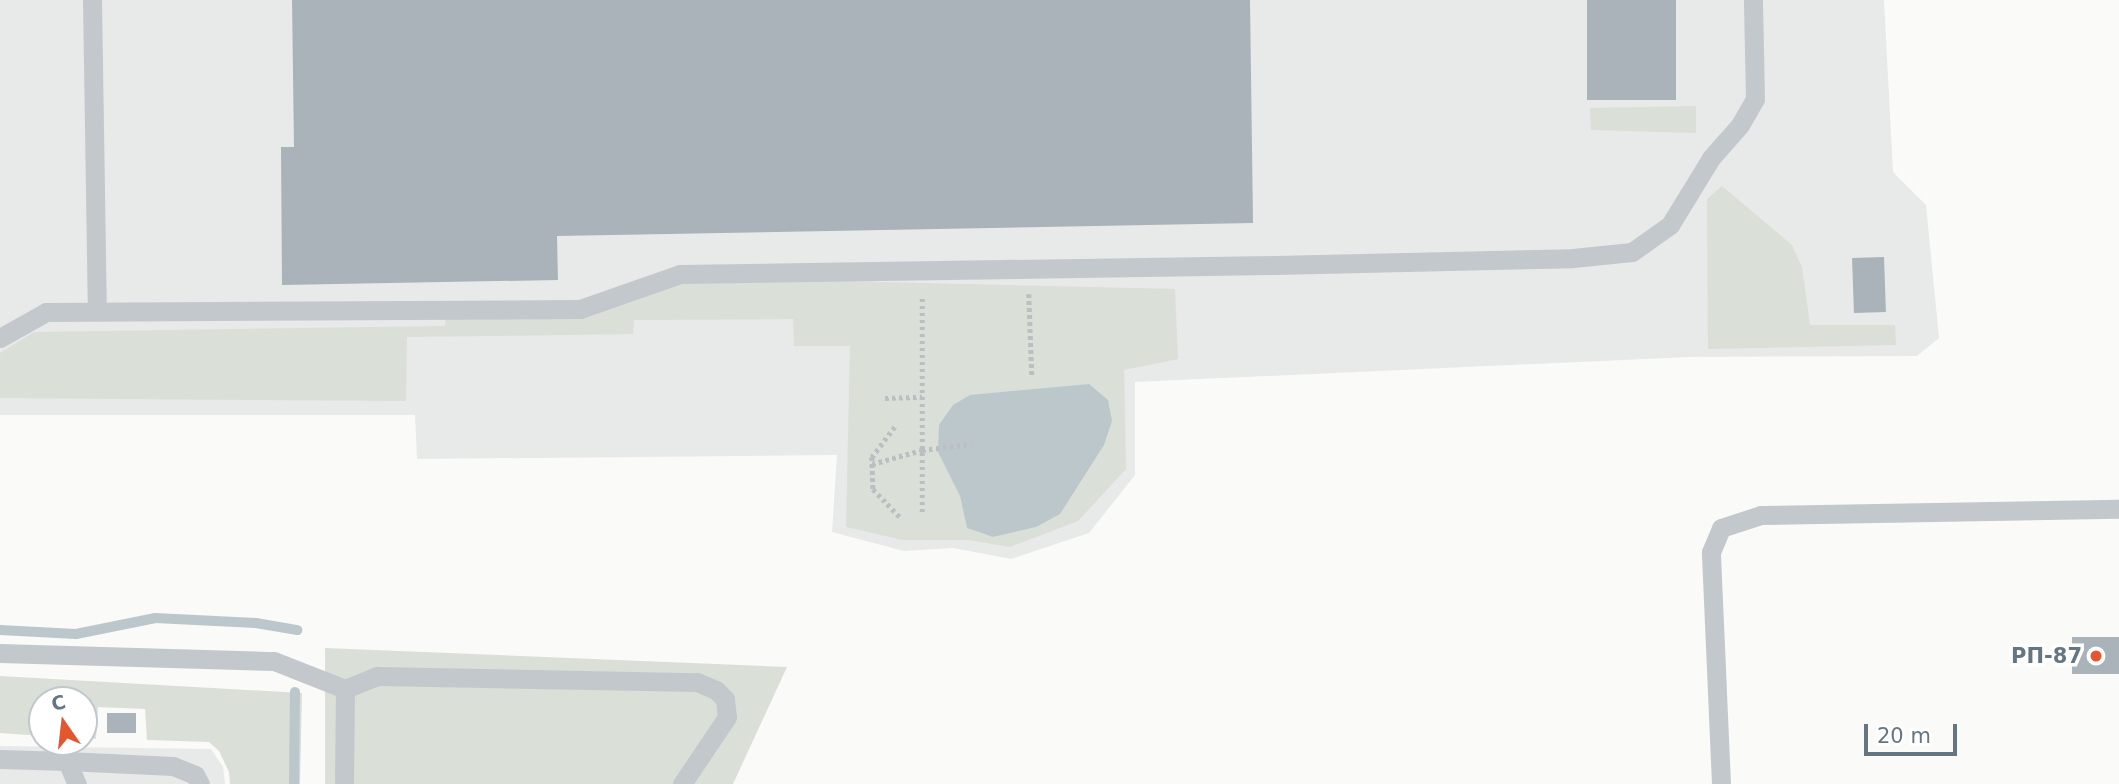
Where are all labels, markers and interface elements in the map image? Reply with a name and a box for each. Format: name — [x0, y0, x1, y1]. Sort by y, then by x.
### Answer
place label: РП-87 — [2011, 643, 2082, 669]
marker: РП-87 — [2088, 648, 2104, 664]
north arrow — [28, 686, 98, 756]
text: С — [49, 690, 68, 715]
scale bar — [1867, 710, 1960, 754]
text: 20 m — [1877, 724, 1931, 748]

